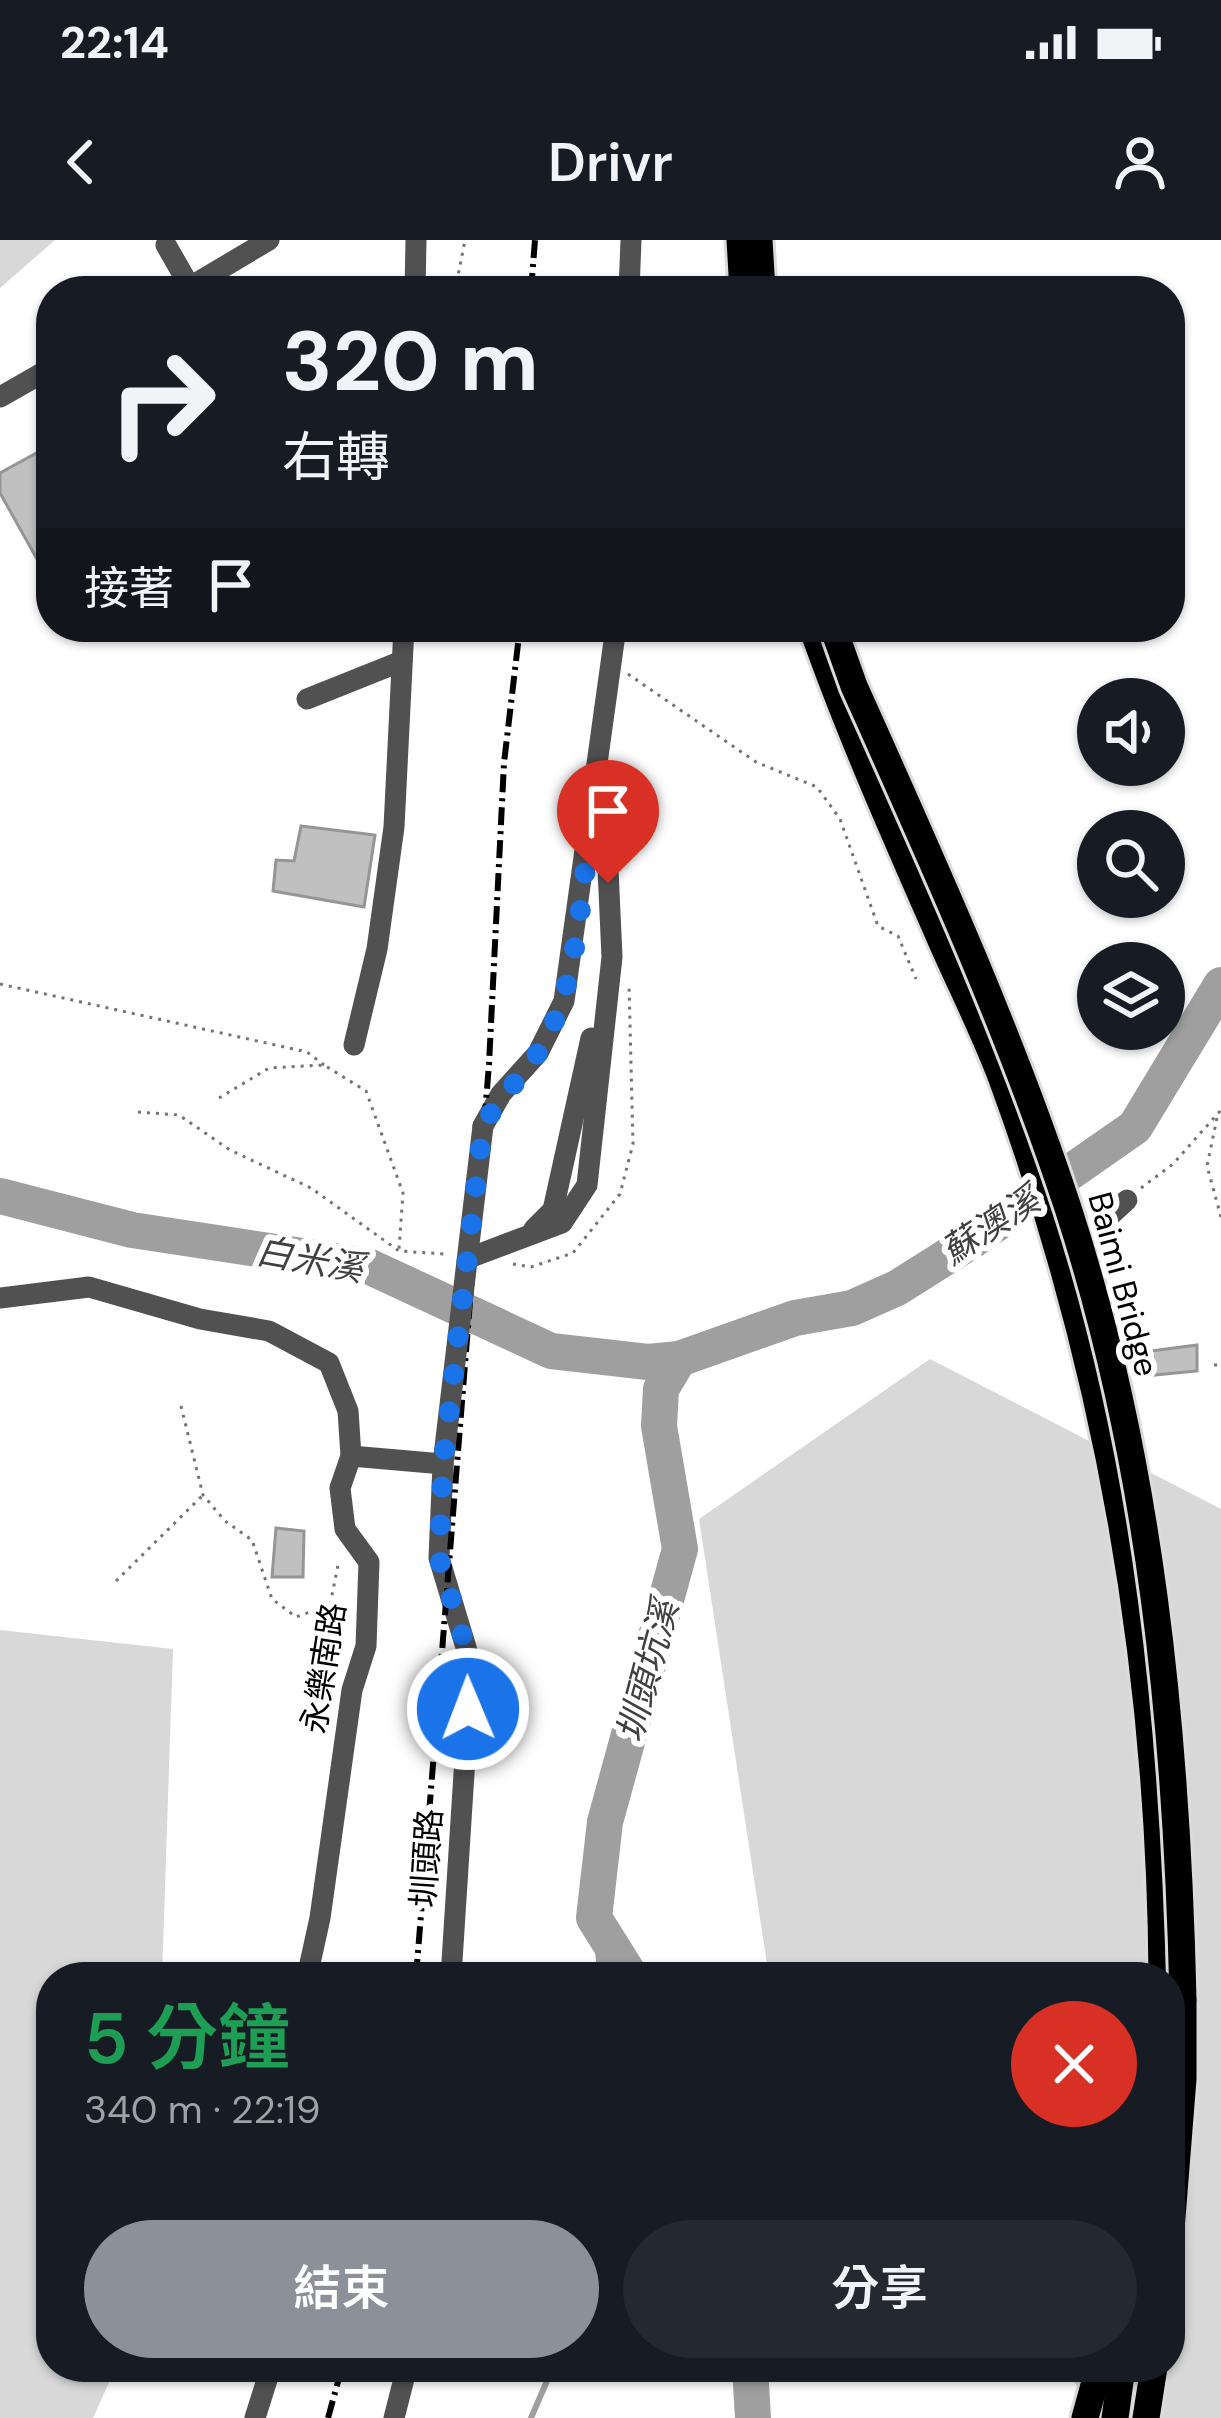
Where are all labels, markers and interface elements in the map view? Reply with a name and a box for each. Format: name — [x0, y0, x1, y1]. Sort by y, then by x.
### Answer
text: 22:14 — [60, 13, 169, 72]
text: Drivr — [548, 127, 673, 198]
icon: back — [48, 129, 114, 195]
icon: person — [1107, 129, 1173, 195]
text: 320 m — [282, 307, 539, 416]
icon: right — [84, 324, 240, 480]
text: 右轉 — [282, 422, 390, 493]
icon: arrive — [198, 552, 264, 618]
text: 接著 — [84, 559, 174, 618]
map controls — [1077, 678, 1185, 1050]
button: sound — [1077, 678, 1185, 786]
pin — [557, 760, 659, 883]
icon: arrive — [575, 778, 641, 844]
button: search — [1077, 810, 1185, 918]
button: layers — [1077, 942, 1185, 1050]
water label: 蘇澳溪 — [932, 1174, 1053, 1275]
street label: Baimi Bridge — [1078, 1187, 1169, 1381]
water label: 白米溪 — [253, 1227, 372, 1293]
water label: 圳頭坑溪 — [606, 1591, 690, 1747]
street label: 永樂南路 — [292, 1600, 355, 1737]
position arrow — [405, 1646, 531, 1772]
street label: 圳頭路 — [402, 1807, 451, 1909]
text: 5 分鐘 — [84, 1992, 290, 2085]
button: close — [1011, 2001, 1137, 2127]
text: 340 m · 22:19 — [84, 2084, 320, 2135]
button: 結束 — [84, 2220, 599, 2358]
button: 分享 — [623, 2220, 1137, 2358]

